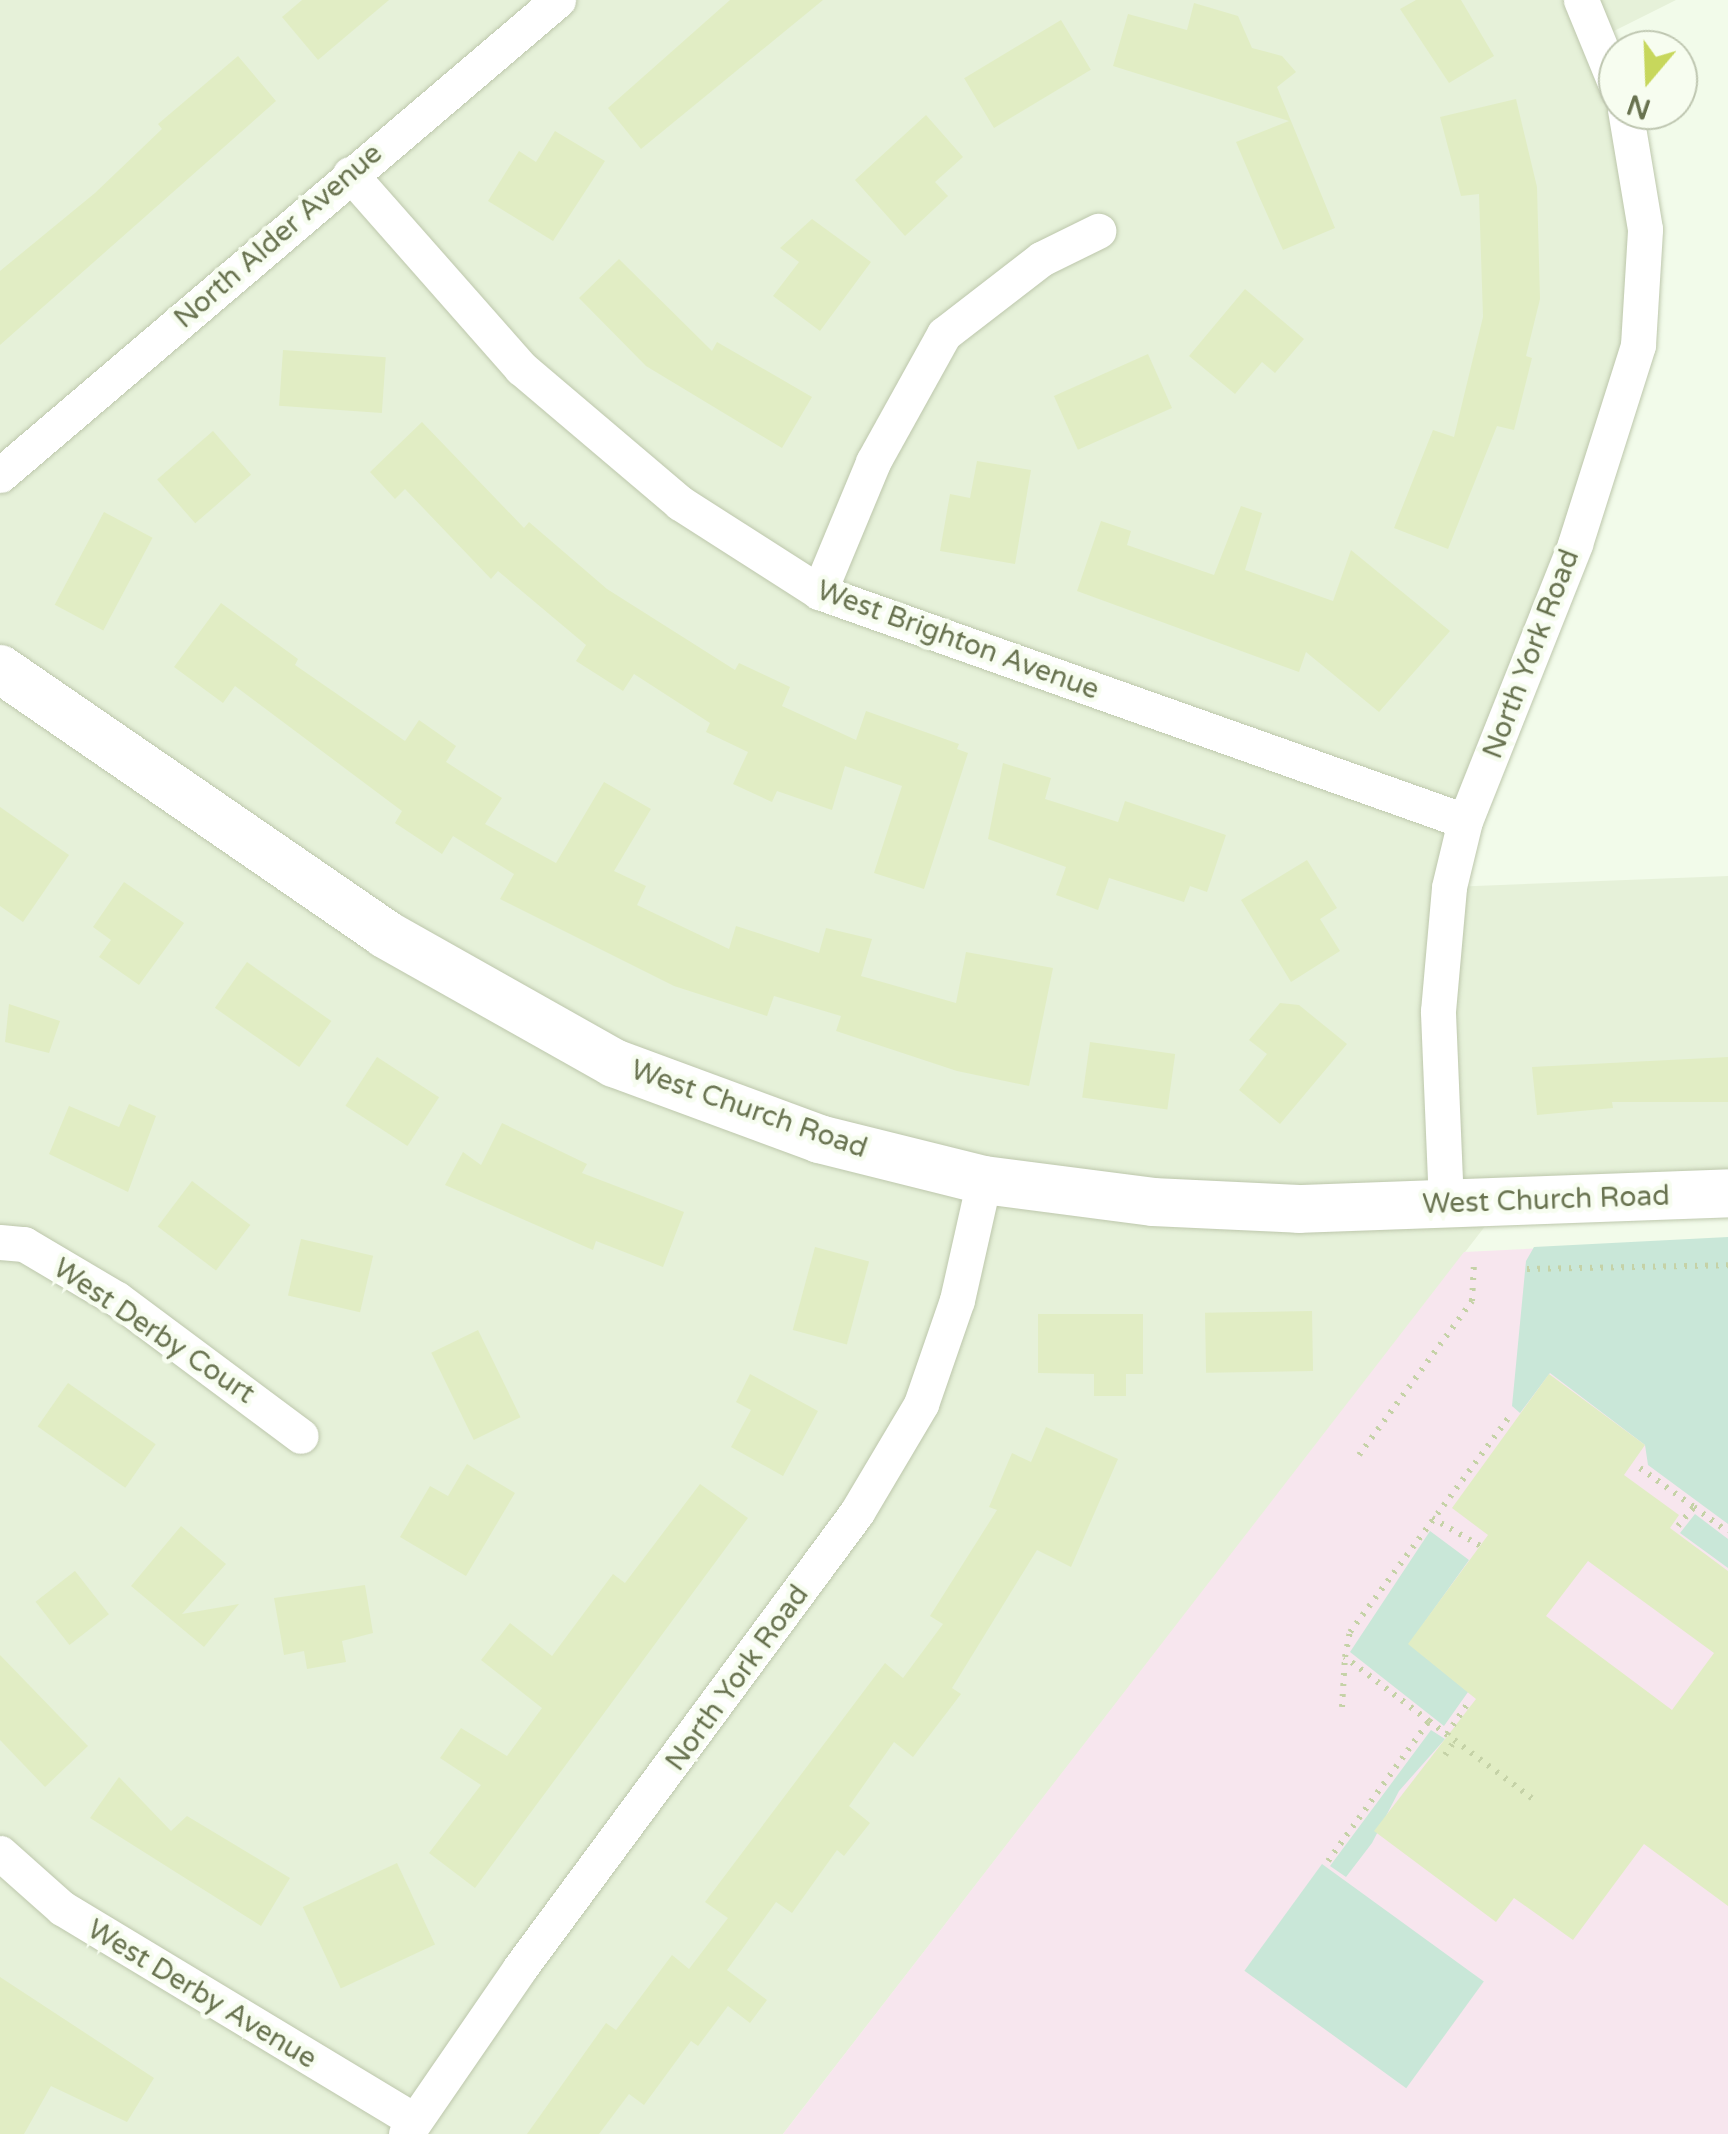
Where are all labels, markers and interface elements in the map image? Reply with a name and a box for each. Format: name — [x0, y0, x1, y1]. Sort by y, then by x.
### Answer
north arrow — [1598, 30, 1698, 130]
text: N — [1623, 87, 1655, 126]
street label: North Alder Avenue — [167, 137, 389, 335]
street label: North York Road — [1476, 545, 1586, 763]
street label: West Brighton Avenue — [812, 573, 1104, 707]
street label: West Church Road — [626, 1053, 872, 1165]
street label: West Church Road — [1422, 1179, 1670, 1221]
street label: West Derby Court — [47, 1251, 261, 1411]
street label: North York Road — [658, 1579, 816, 1777]
street label: West Derby Avenue — [81, 1912, 323, 2076]

